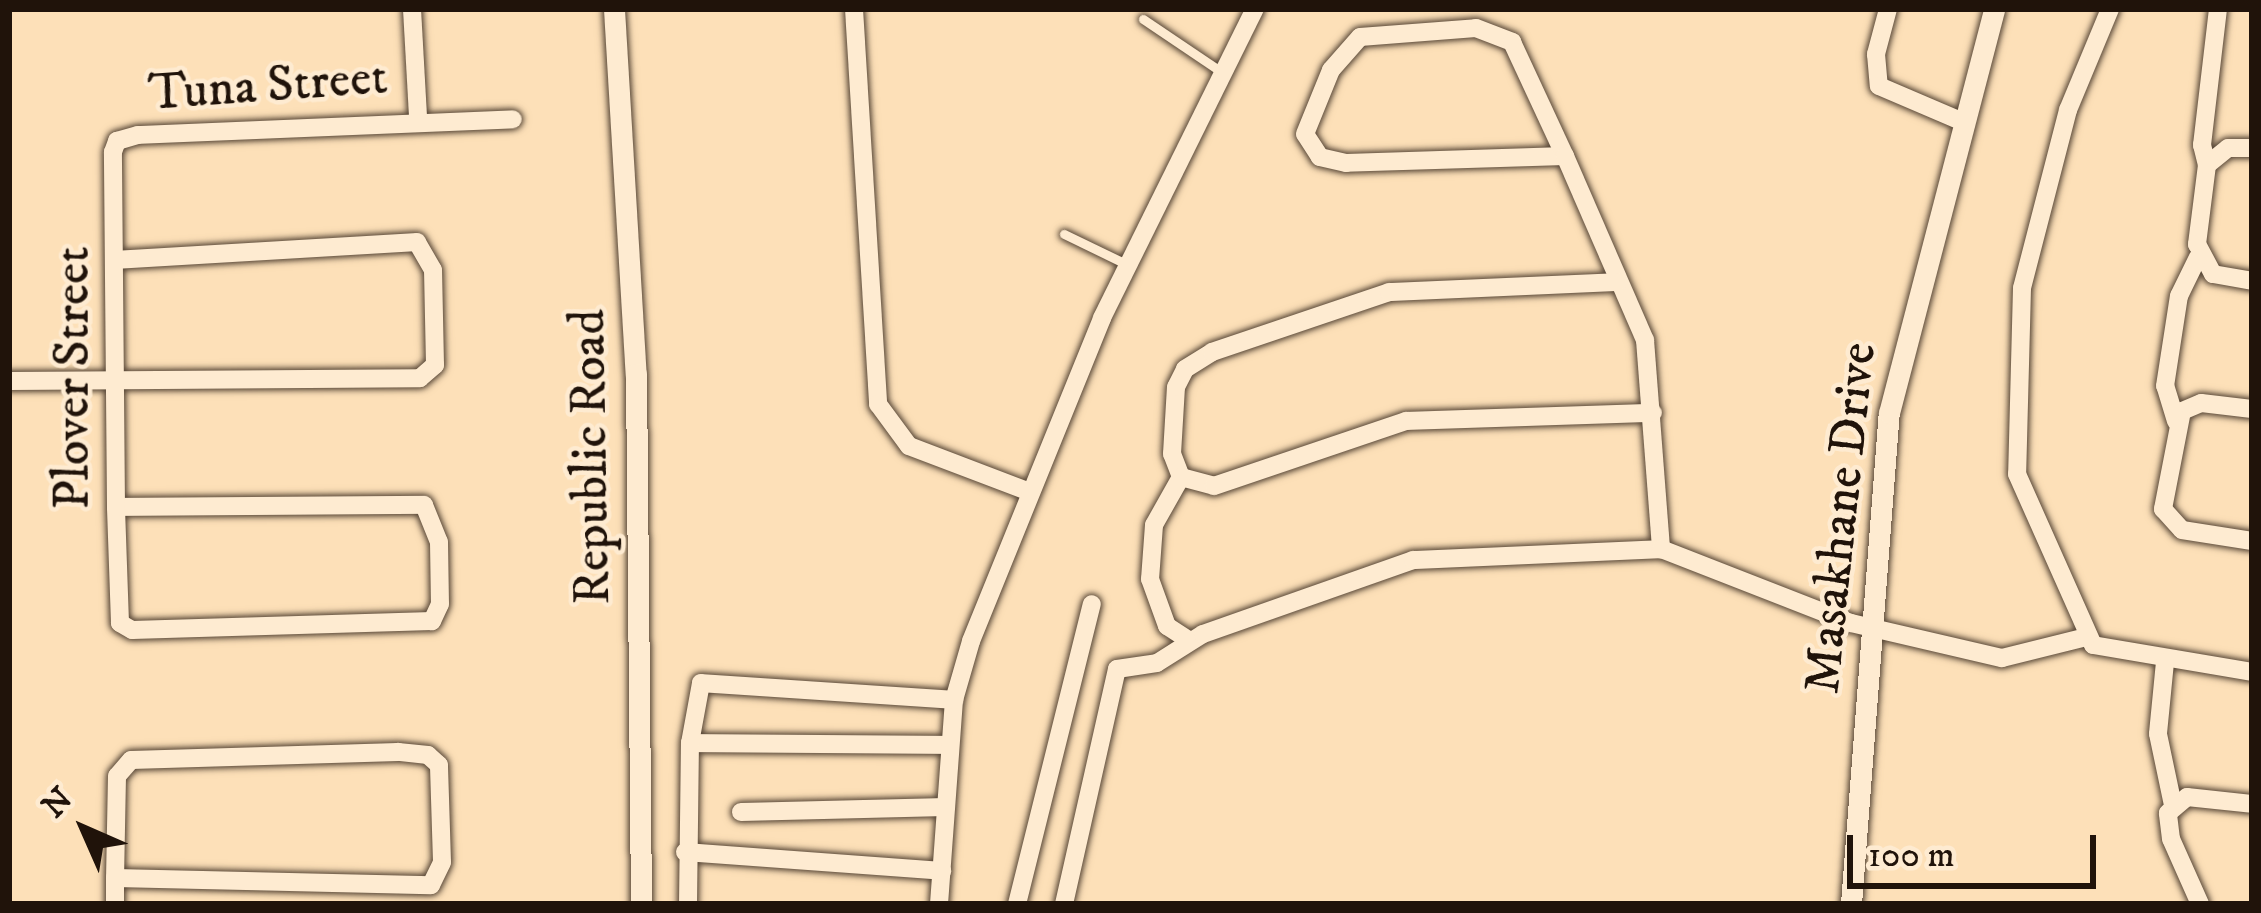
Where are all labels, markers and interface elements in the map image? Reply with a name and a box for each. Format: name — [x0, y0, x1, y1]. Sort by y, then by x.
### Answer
street label: Tuna Street — [146, 47, 390, 125]
street label: Plover Street — [42, 246, 104, 510]
street label: Republic Road — [558, 309, 624, 605]
street label: Masakhane Drive — [1792, 339, 1890, 697]
north arrow — [24, 769, 144, 889]
text: N — [34, 779, 82, 827]
scale bar — [1853, 811, 2102, 885]
text: 100 m — [1868, 833, 1955, 878]

